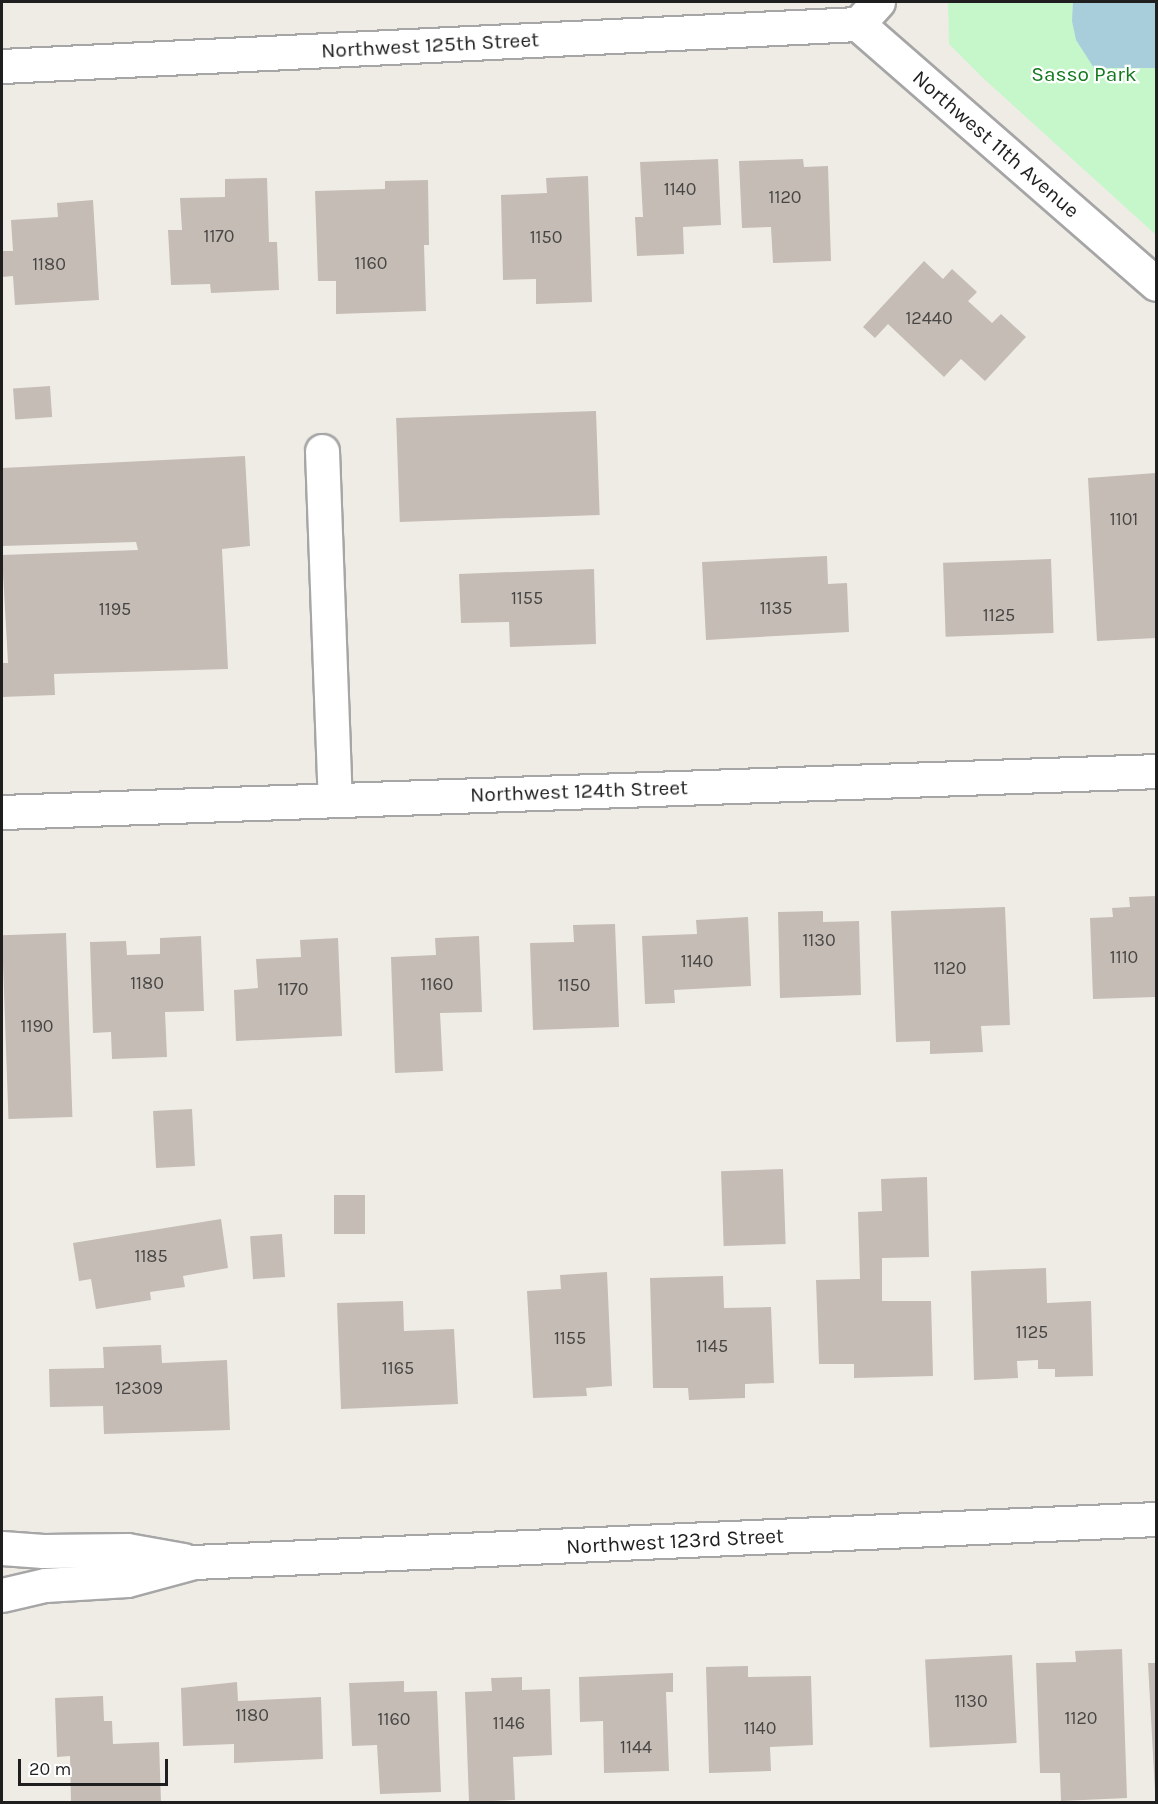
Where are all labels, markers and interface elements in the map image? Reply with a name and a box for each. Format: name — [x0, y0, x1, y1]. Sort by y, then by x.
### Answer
street label: Northwest 125th Street — [320, 27, 540, 63]
park label: Sasso Park — [1031, 61, 1137, 87]
street label: Northwest 11th Avenue — [908, 65, 1084, 223]
house number: 1140 — [664, 178, 696, 200]
house number: 1120 — [768, 186, 802, 208]
house number: 1170 — [203, 225, 235, 247]
house number: 1150 — [530, 226, 562, 248]
house number: 1160 — [355, 252, 387, 274]
house number: 1180 — [32, 253, 66, 275]
house number: 12440 — [905, 307, 953, 329]
house number: 1101 — [1110, 508, 1138, 530]
house number: 1155 — [511, 587, 543, 609]
house number: 1135 — [760, 597, 792, 619]
house number: 1195 — [99, 598, 131, 620]
house number: 1125 — [983, 604, 1015, 626]
street label: Northwest 124th Street — [470, 775, 688, 807]
house number: 1130 — [802, 929, 836, 951]
house number: 1110 — [1110, 946, 1138, 968]
house number: 1140 — [681, 950, 713, 972]
house number: 1120 — [933, 957, 967, 979]
house number: 1180 — [130, 972, 164, 994]
house number: 1160 — [421, 973, 453, 995]
house number: 1150 — [558, 974, 590, 996]
house number: 1170 — [277, 978, 309, 1000]
house number: 1190 — [20, 1015, 54, 1037]
house number: 1185 — [134, 1245, 168, 1267]
house number: 1125 — [1016, 1321, 1048, 1343]
house number: 1155 — [554, 1327, 586, 1349]
house number: 1145 — [696, 1335, 728, 1357]
house number: 1165 — [382, 1357, 414, 1379]
house number: 12309 — [115, 1377, 163, 1399]
street label: Northwest 123rd Street — [565, 1523, 785, 1559]
house number: 1130 — [954, 1690, 988, 1712]
house number: 1180 — [235, 1704, 269, 1726]
house number: 1120 — [1064, 1707, 1098, 1729]
house number: 1160 — [378, 1708, 410, 1730]
house number: 1146 — [493, 1712, 525, 1734]
house number: 1140 — [744, 1717, 776, 1739]
house number: 1144 — [620, 1736, 652, 1758]
scale bar — [21, 1747, 171, 1785]
text: 20 m — [29, 1758, 71, 1780]

